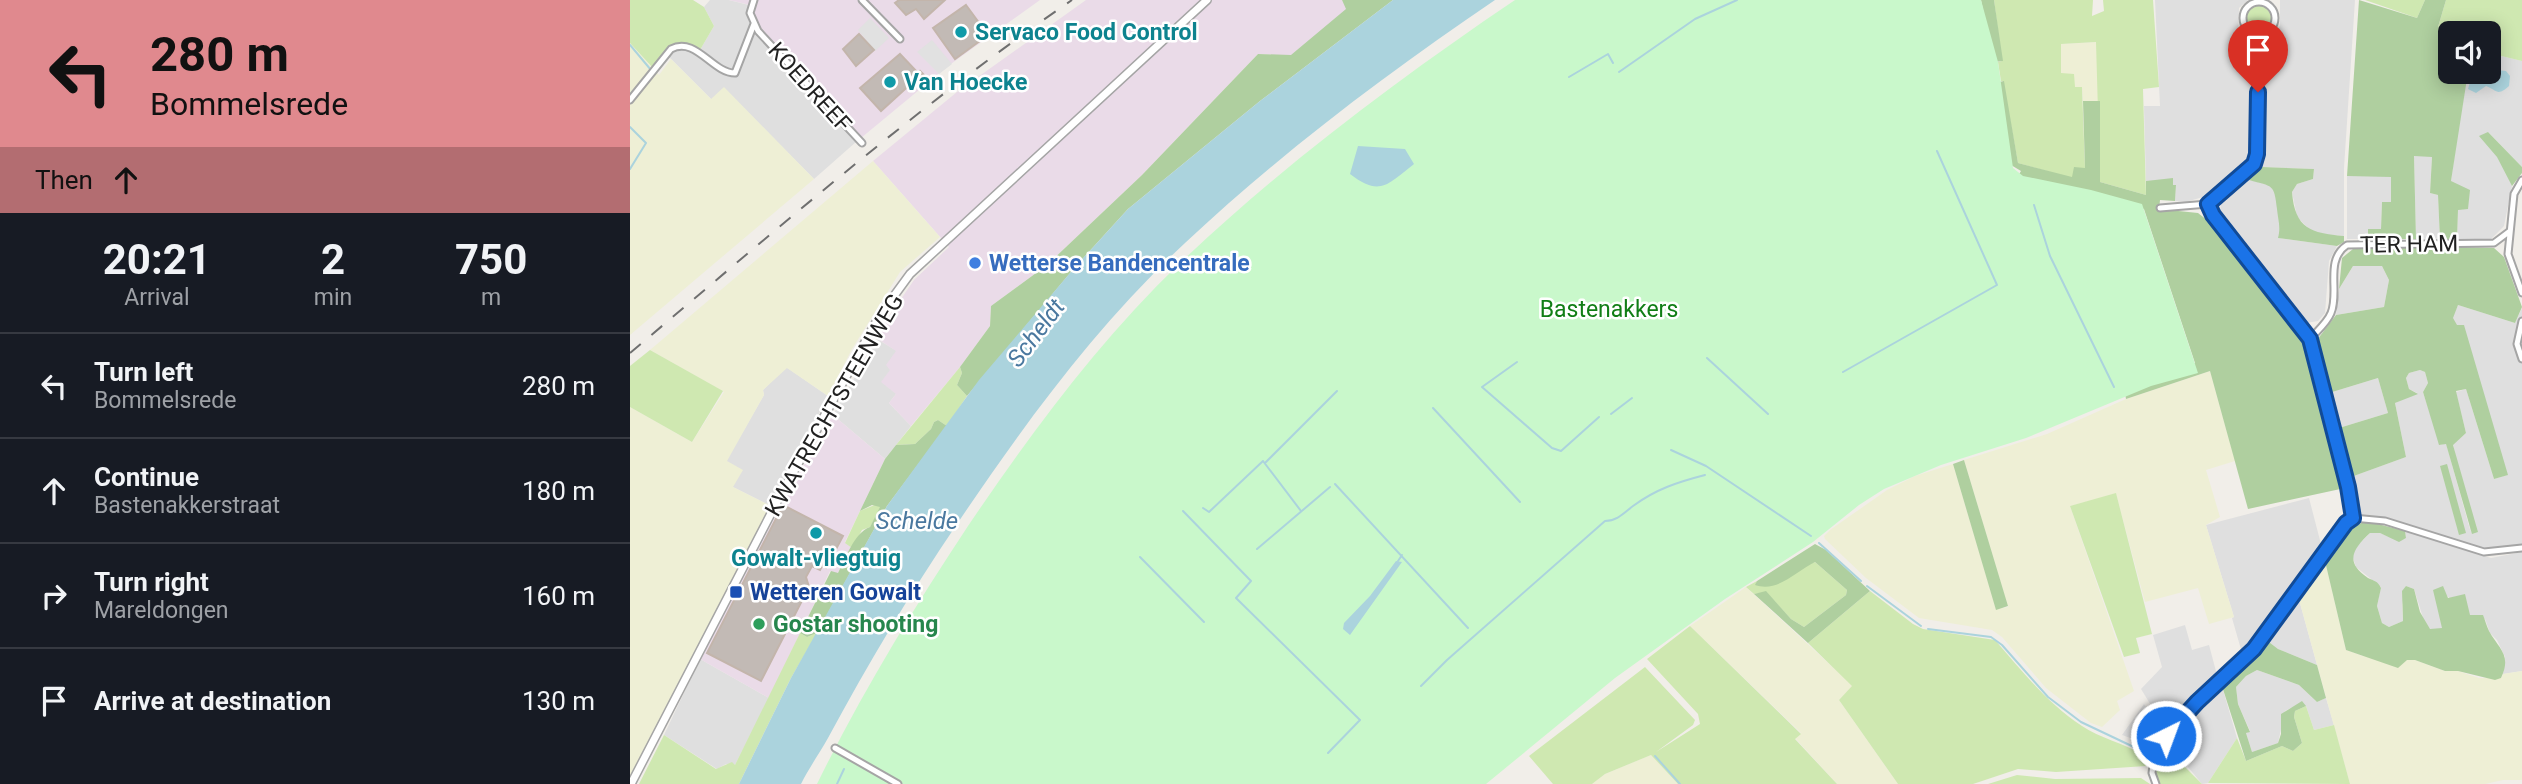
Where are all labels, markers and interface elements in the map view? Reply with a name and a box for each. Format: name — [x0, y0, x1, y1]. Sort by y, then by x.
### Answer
place label: Servaco Food Control — [975, 19, 1198, 46]
pin — [2228, 20, 2288, 92]
map controls — [2438, 21, 2501, 84]
button: sound — [2438, 21, 2501, 84]
marker: Servaco Food Control — [953, 24, 969, 40]
text: 280 m — [150, 26, 289, 83]
icon: left — [35, 28, 126, 119]
icon: arrive — [2239, 31, 2277, 69]
street label: KOEDREEF — [762, 37, 857, 138]
place label: Van Hoecke — [904, 69, 1028, 96]
marker: Van Hoecke — [882, 74, 898, 90]
text: Bommelsrede — [150, 85, 348, 123]
icon: ahead — [107, 161, 145, 199]
text: Then — [35, 165, 93, 195]
street label: TER HAM — [2360, 230, 2458, 259]
text: 20:21 — [103, 235, 211, 284]
text: 2 — [321, 235, 345, 284]
text: 750 — [455, 235, 527, 284]
place label: Wetterse Bandencentrale — [989, 250, 1250, 277]
marker: Wetterse Bandencentrale — [967, 255, 983, 271]
text: Arrival — [124, 284, 190, 311]
text: min — [314, 284, 352, 311]
text: m — [481, 284, 501, 311]
street label: KWATRECHTSTEENWEG — [760, 289, 909, 521]
water label: Scheldt — [1001, 293, 1071, 372]
park label: Bastenakkers — [1540, 296, 1678, 323]
text: Turn left — [94, 357, 193, 387]
icon: left — [35, 367, 73, 405]
text: 280 m — [522, 371, 595, 401]
text: Bommelsrede — [94, 387, 236, 414]
text: Continue — [94, 462, 199, 492]
icon: ahead — [35, 472, 73, 510]
text: 180 m — [522, 476, 595, 506]
text: Bastenakkerstraat — [94, 492, 280, 519]
water label: Schelde — [876, 507, 958, 535]
marker: Gowalt-vliegtuig — [808, 525, 824, 541]
place label: Gowalt-vliegtuig — [731, 545, 901, 572]
text: Turn right — [94, 567, 209, 597]
icon: right — [35, 577, 73, 615]
place label: Wetteren Gowalt — [750, 579, 921, 606]
text: 160 m — [522, 581, 595, 611]
marker: Wetteren Gowalt — [728, 584, 744, 600]
text: Mareldongen — [94, 597, 229, 624]
place label: Gostar shooting — [773, 611, 938, 638]
marker: Gostar shooting — [751, 616, 767, 632]
icon: arrive — [35, 682, 73, 720]
text: Arrive at destination — [94, 686, 331, 716]
text: 130 m — [522, 686, 595, 716]
position arrow — [2129, 699, 2203, 773]

